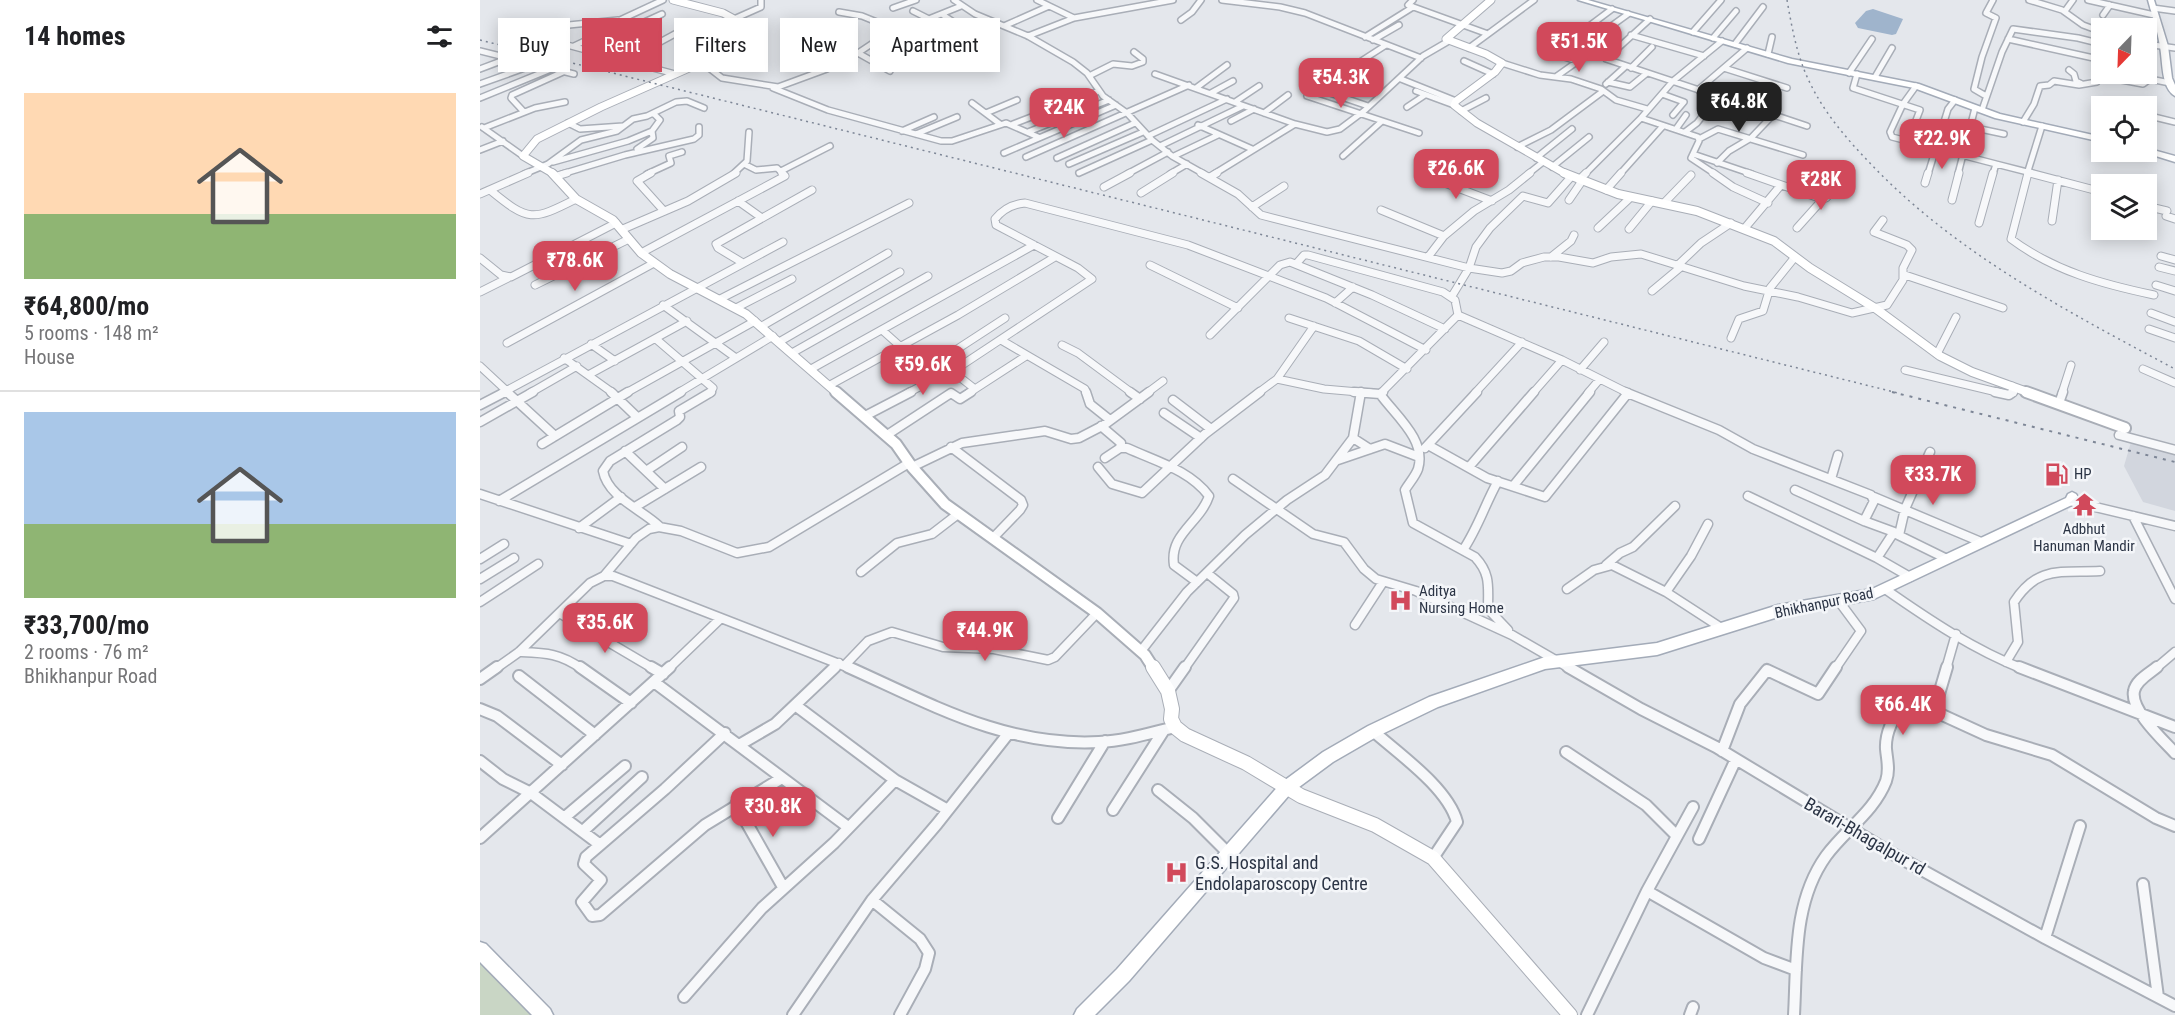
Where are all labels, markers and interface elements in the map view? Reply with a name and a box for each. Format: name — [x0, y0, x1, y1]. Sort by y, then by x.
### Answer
chip: Buy — [498, 18, 570, 72]
chip: Rent — [582, 18, 662, 72]
chip: Filters — [674, 18, 768, 72]
chip: New — [780, 18, 858, 72]
chip: Apartment — [870, 18, 1000, 72]
north arrow — [2091, 18, 2157, 84]
map controls — [2091, 18, 2157, 240]
icon: filters — [423, 20, 456, 53]
text: 14 homes — [24, 21, 126, 51]
pin: ₹51.5K — [1530, 22, 1628, 73]
text: ₹51.5K — [1551, 29, 1607, 53]
pin: ₹54.3K — [1292, 58, 1390, 109]
text: ₹54.3K — [1313, 65, 1369, 89]
pin: ₹64.8K — [1690, 82, 1788, 133]
pin: ₹24K — [1028, 88, 1100, 139]
text: ₹64.8K — [1711, 89, 1767, 113]
text: ₹24K — [1044, 95, 1084, 119]
button: locate — [2091, 96, 2157, 162]
pin: ₹22.9K — [1893, 119, 1991, 170]
text: ₹22.9K — [1914, 126, 1970, 150]
icon: home — [186, 132, 294, 240]
pin: ₹26.6K — [1407, 149, 1505, 200]
text: ₹26.6K — [1428, 156, 1484, 180]
pin: ₹28K — [1785, 160, 1857, 211]
text: ₹28K — [1801, 167, 1841, 191]
button: layers — [2091, 174, 2157, 240]
pin: ₹78.6K — [526, 241, 624, 292]
text: ₹78.6K — [547, 248, 603, 272]
text: ₹64,800/mo — [24, 291, 149, 321]
text: 5 rooms · 148 m² — [24, 321, 159, 345]
text: House — [24, 345, 75, 369]
pin: ₹59.6K — [874, 345, 972, 396]
text: ₹59.6K — [895, 352, 951, 376]
icon: home — [186, 451, 294, 559]
pin: ₹33.7K — [1884, 455, 1982, 506]
fuel station icon: HP — [2043, 461, 2069, 487]
text: ₹33.7K — [1905, 462, 1961, 486]
place label: HP — [2074, 465, 2092, 483]
temple icon: Adbhut Hanuman Mandir — [2071, 492, 2097, 518]
place label: Adbhut Hanuman Mandir — [2033, 520, 2135, 555]
place label: Aditya Nursing Home — [1419, 582, 1504, 617]
street label: Bhikhanpur Road — [1773, 584, 1875, 622]
hospital icon: Aditya Nursing Home — [1388, 587, 1414, 613]
pin: ₹35.6K — [556, 603, 654, 654]
text: ₹33,700/mo — [24, 610, 149, 640]
text: ₹35.6K — [577, 610, 633, 634]
pin: ₹44.9K — [936, 611, 1034, 662]
text: ₹44.9K — [957, 618, 1013, 642]
text: 2 rooms · 76 m² — [24, 640, 149, 664]
text: Bhikhanpur Road — [24, 664, 157, 688]
pin: ₹66.4K — [1854, 685, 1952, 736]
text: ₹66.4K — [1875, 692, 1931, 716]
pin: ₹30.8K — [724, 787, 822, 838]
street label: Barari-Bhagalpur rd — [1801, 793, 1929, 879]
text: ₹30.8K — [745, 794, 801, 818]
place label: G.S. Hospital and Endolaparoscopy Centre — [1195, 852, 1368, 894]
hospital icon: G.S. Hospital and Endolaparoscopy Centre — [1164, 859, 1190, 885]

